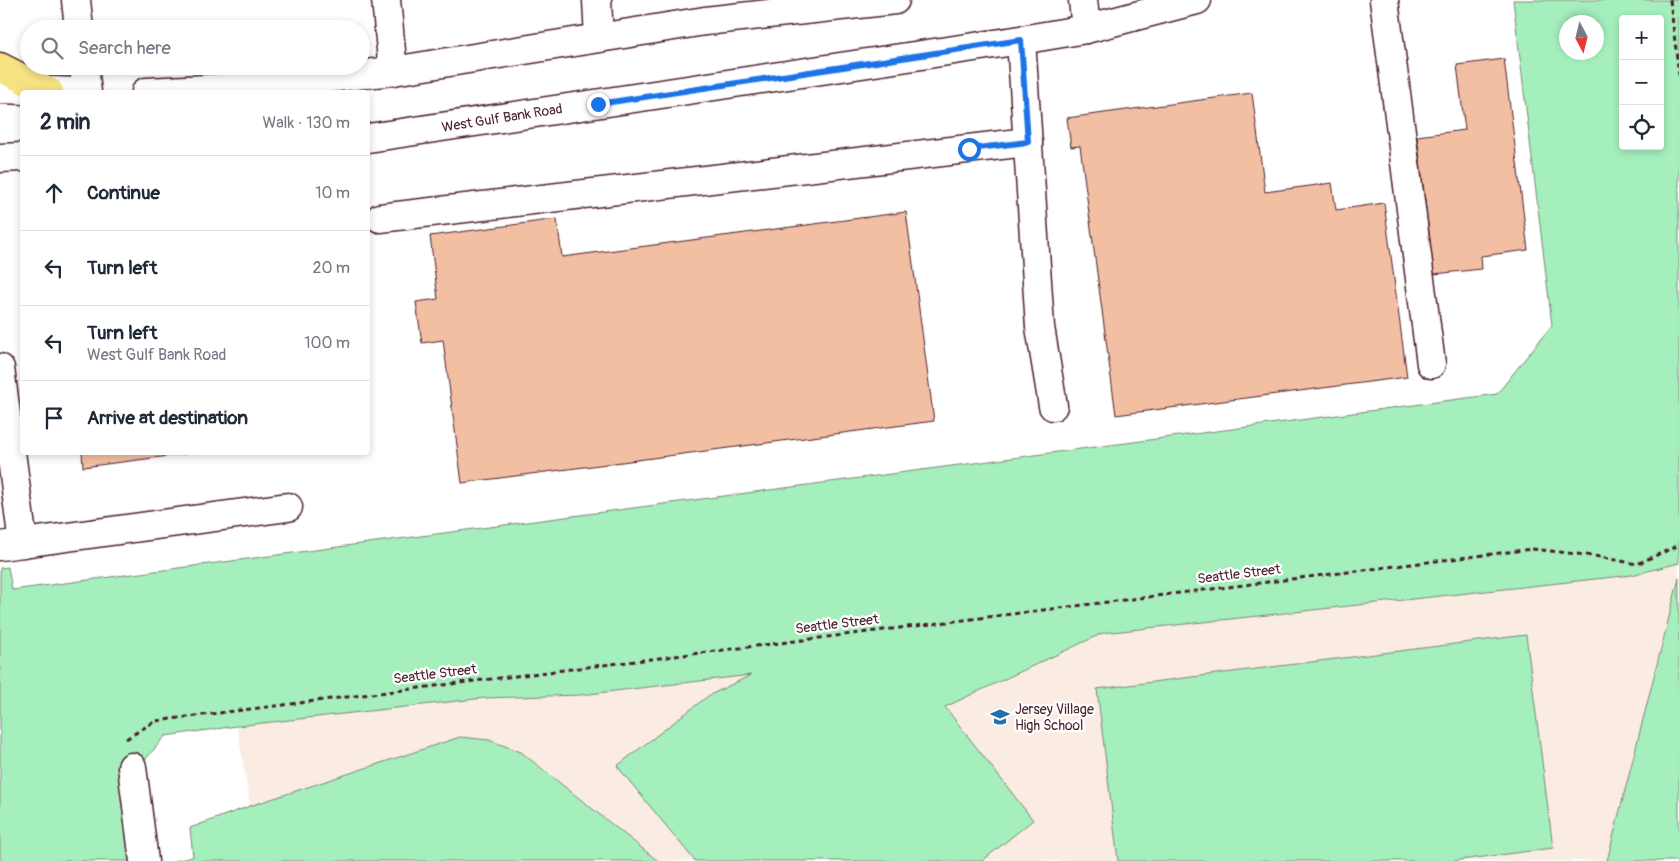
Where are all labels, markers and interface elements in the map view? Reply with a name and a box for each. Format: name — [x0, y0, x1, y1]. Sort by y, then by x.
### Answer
north arrow — [1559, 15, 1604, 60]
map controls — [1619, 15, 1664, 150]
button: + — [1619, 15, 1664, 60]
search box — [20, 20, 370, 75]
icon: search — [38, 34, 66, 62]
text: Search here — [78, 36, 171, 60]
button: − — [1619, 60, 1664, 105]
route end — [587, 93, 610, 116]
street label: West Gulf Bank Road — [440, 100, 564, 136]
button: locate — [1619, 105, 1664, 150]
text: 2 min — [40, 109, 90, 136]
text: Walk · 130 m — [263, 113, 350, 133]
route start — [958, 138, 981, 161]
icon: ahead — [40, 179, 68, 207]
text: Continue — [87, 181, 160, 205]
text: 10 m — [315, 183, 350, 203]
icon: left — [40, 254, 68, 282]
text: Turn left — [87, 256, 157, 280]
text: 20 m — [312, 258, 350, 278]
text: Turn left — [87, 321, 157, 345]
icon: left — [40, 329, 68, 357]
text: 100 m — [304, 333, 350, 353]
text: West Gulf Bank Road — [87, 345, 226, 365]
icon: arrive — [40, 404, 68, 432]
text: Arrive at destination — [87, 406, 248, 430]
street label: Seattle Street — [1196, 560, 1282, 588]
street label: Seattle Street — [794, 610, 880, 638]
street label: Seattle Street — [392, 660, 478, 688]
place label: Jersey Village High School — [1015, 701, 1094, 734]
school or university icon: Jersey Village High School — [989, 706, 1011, 728]

